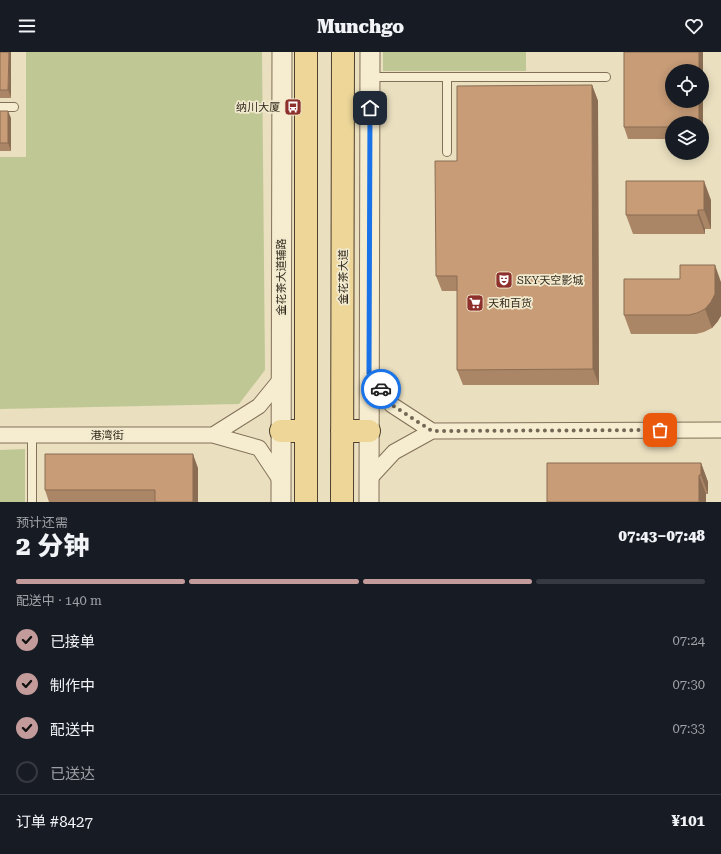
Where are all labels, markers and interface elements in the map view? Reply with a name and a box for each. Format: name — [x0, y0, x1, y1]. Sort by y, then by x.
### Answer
icon: menu — [16, 15, 38, 37]
icon: heart — [683, 15, 705, 37]
text: Munchgo — [317, 16, 404, 37]
map controls — [665, 64, 709, 160]
button: locate — [665, 64, 709, 108]
pin — [353, 91, 387, 125]
bus stop icon: 纳川大厦 — [283, 97, 303, 117]
icon: home — [359, 97, 381, 119]
place label: 纳川大厦 — [236, 101, 280, 114]
button: layers — [665, 116, 709, 160]
street label: 金花茶大道辅路 — [275, 239, 288, 316]
street label: 金花茶大道 — [337, 250, 350, 305]
theatre icon: SKY天空影城 — [494, 270, 514, 290]
place label: SKY天空影城 — [517, 274, 583, 287]
supermarket icon: 天和百货 — [465, 293, 485, 313]
place label: 天和百货 — [488, 297, 532, 310]
courier — [361, 369, 401, 409]
icon: car — [370, 378, 392, 400]
pin — [643, 413, 677, 447]
icon: bag — [649, 419, 671, 441]
street label: 港湾街 — [91, 429, 124, 442]
text: 预计还需 — [16, 515, 68, 530]
text: 07:43–07:48 — [619, 527, 705, 545]
text: 2 分钟 — [16, 531, 89, 561]
text: 配送中 · 140 m — [16, 593, 102, 608]
icon: check — [16, 629, 38, 651]
text: 已接单 — [50, 633, 95, 651]
text: 07:24 — [673, 633, 705, 648]
icon: check — [16, 673, 38, 695]
text: 制作中 — [50, 677, 95, 695]
text: 07:30 — [673, 677, 705, 692]
icon: check — [16, 717, 38, 739]
text: 配送中 — [50, 721, 95, 739]
text: 07:33 — [673, 721, 705, 736]
text: 已送达 — [50, 765, 95, 783]
text: ¥101 — [671, 812, 705, 830]
text: 订单 #8427 — [16, 813, 93, 831]

